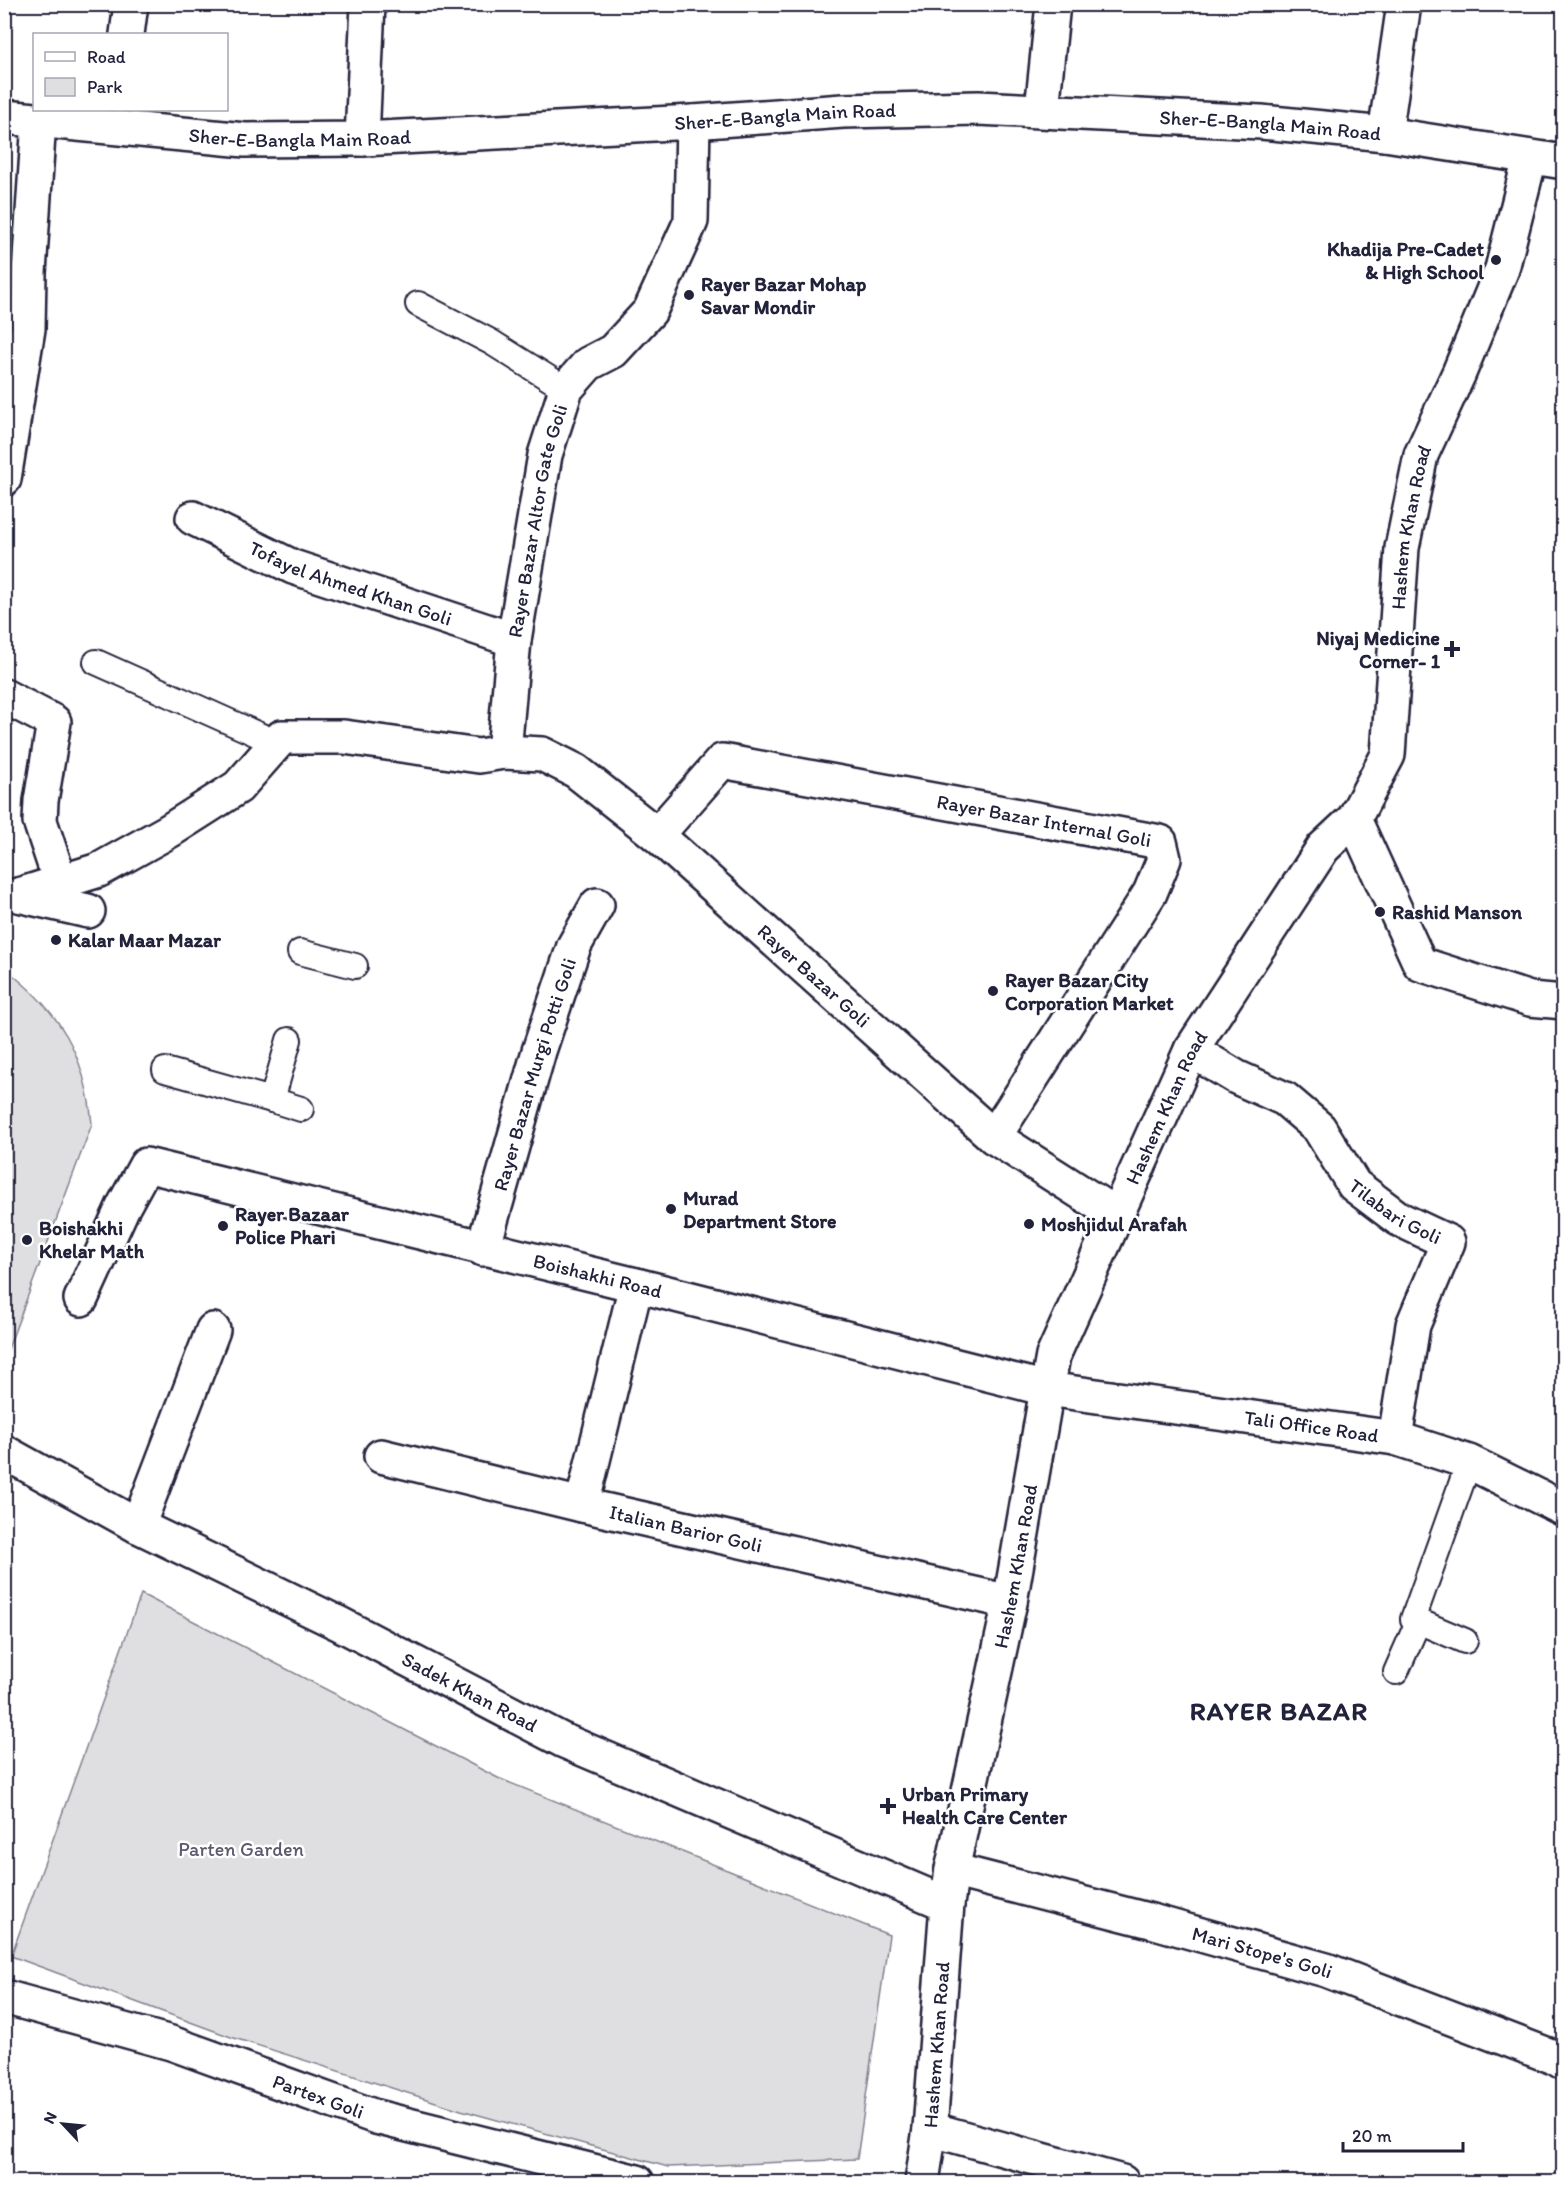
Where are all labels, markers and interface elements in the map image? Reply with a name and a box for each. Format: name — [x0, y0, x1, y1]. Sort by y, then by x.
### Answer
legend — [33, 33, 228, 111]
text: Road — [87, 46, 126, 68]
text: Park — [87, 76, 122, 98]
street label: Sher-E-Bangla Main Road — [674, 98, 896, 135]
street label: Sher-E-Bangla Main Road — [1159, 105, 1382, 146]
street label: Sher-E-Bangla Main Road — [188, 123, 412, 152]
place label: Khadija Pre-Cadet & High School — [1327, 237, 1484, 285]
marker: Khadija Pre-Cadet & High School — [1489, 253, 1503, 267]
place label: Rayer Bazar Mohap Savar Mondir — [701, 272, 867, 319]
marker: Rayer Bazar Mohap Savar Mondir — [682, 288, 696, 302]
street label: Rayer Bazar Altor Gate Goli — [503, 401, 572, 639]
street label: Hashem Khan Road — [1386, 441, 1436, 610]
street label: Tofayel Ahmed Khan Goli — [245, 535, 455, 631]
place label: Niyaj Medicine Corner- 1 — [1316, 626, 1441, 673]
marker: Niyaj Medicine Corner- 1 — [1445, 642, 1459, 656]
street label: Rayer Bazar Internal Goli — [935, 789, 1153, 852]
place label: Rashid Manson — [1392, 900, 1523, 924]
marker: Rashid Manson — [1373, 905, 1387, 919]
street label: Rayer Bazar Goli — [753, 919, 875, 1032]
place label: Kalar Maar Mazar — [68, 928, 221, 952]
marker: Kalar Maar Mazar — [49, 933, 63, 947]
street label: Rayer Bazar Murgi Potti Goli — [488, 955, 581, 1194]
place label: Rayer Bazar City Corporation Market — [1005, 968, 1174, 1016]
marker: Rayer Bazar City Corporation Market — [986, 984, 1000, 998]
street label: Hashem Khan Road — [1120, 1026, 1212, 1188]
street label: Tilabari Goli — [1344, 1173, 1445, 1249]
place label: Murad Department Store — [683, 1186, 837, 1234]
place label: Rayer Bazaar Police Phari — [235, 1202, 350, 1249]
marker: Murad Department Store — [664, 1202, 678, 1216]
place label: Moshjidul Arafah — [1041, 1212, 1188, 1237]
place label: Boishakhi Khelar Math — [39, 1216, 145, 1263]
marker: Moshjidul Arafah — [1022, 1217, 1036, 1231]
marker: Rayer Bazaar Police Phari — [216, 1219, 230, 1233]
marker: Boishakhi Khelar Math — [20, 1233, 34, 1247]
street label: Boishakhi Road — [531, 1248, 665, 1303]
street label: Tali Office Road — [1243, 1405, 1380, 1448]
street label: Hashem Khan Road — [988, 1482, 1042, 1651]
street label: Italian Barior Goli — [607, 1500, 765, 1557]
street label: Sadek Khan Road — [398, 1647, 542, 1737]
district label: RAYER BAZAR — [1190, 1695, 1368, 1727]
place label: Urban Primary Health Care Center — [902, 1782, 1068, 1829]
marker: Urban Primary Health Care Center — [879, 1797, 897, 1815]
park label: Parten Garden — [178, 1837, 304, 1861]
street label: Mari Stope's Goli — [1189, 1921, 1336, 1983]
street label: Hashem Khan Road — [918, 1961, 955, 2129]
street label: Partex Goli — [270, 2069, 367, 2124]
north arrow — [33, 2094, 93, 2154]
text: N — [39, 2109, 61, 2127]
scale bar — [1343, 2115, 1463, 2153]
text: 20 m — [1352, 2125, 1392, 2147]

